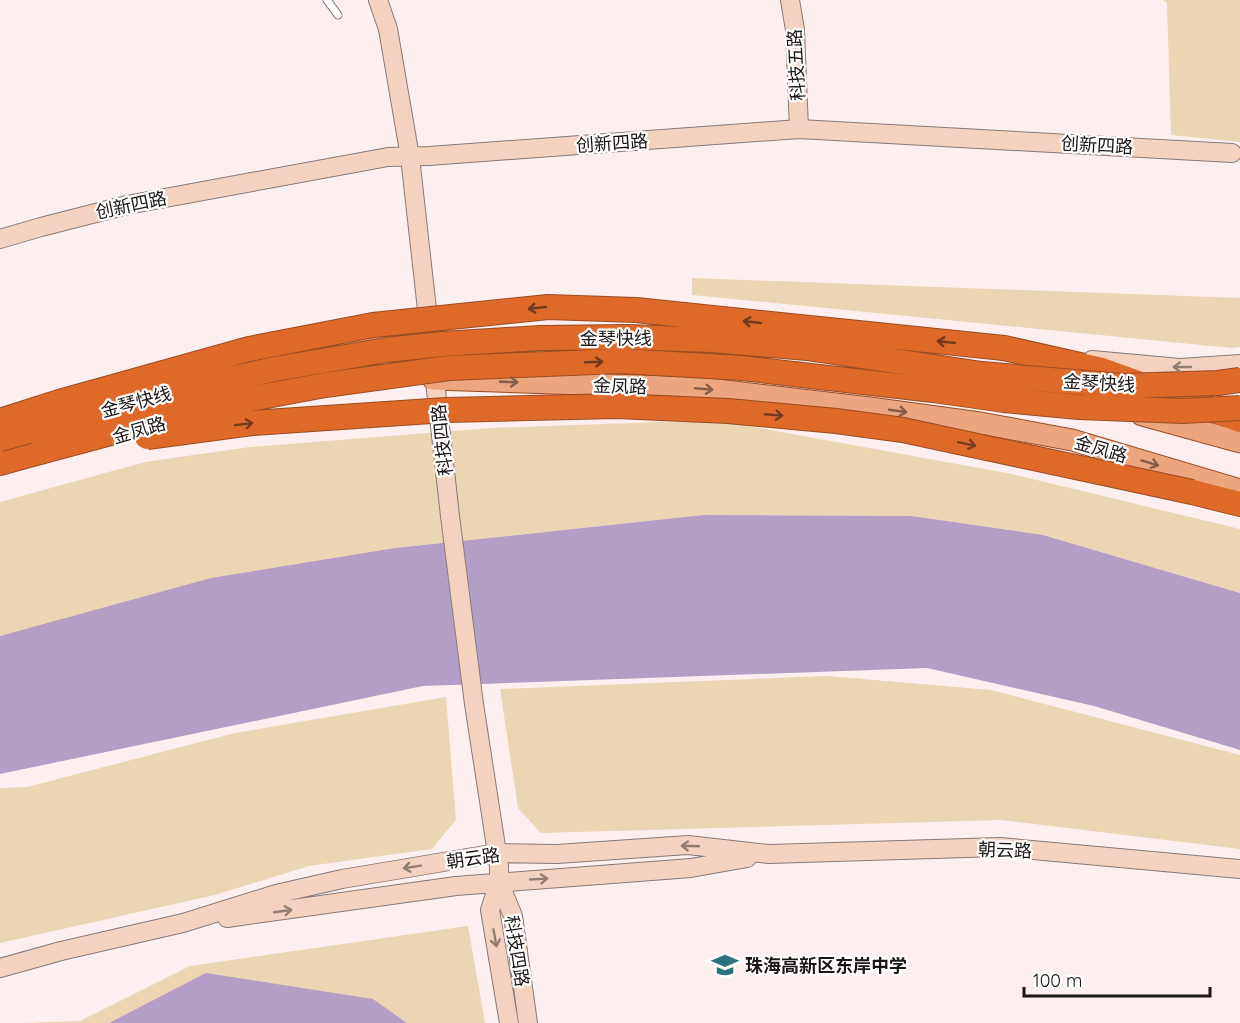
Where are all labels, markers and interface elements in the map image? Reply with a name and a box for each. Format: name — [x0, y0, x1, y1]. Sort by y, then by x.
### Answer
street label: 科技五路 — [783, 28, 809, 102]
street label: 创新四路 — [575, 129, 649, 157]
street label: 创新四路 — [1060, 132, 1134, 158]
street label: 创新四路 — [93, 186, 169, 224]
one-way arrow — [527, 303, 547, 314]
one-way arrow — [743, 316, 763, 327]
street label: 金琴快线 — [580, 327, 652, 350]
one-way arrow — [937, 336, 957, 347]
one-way arrow — [583, 357, 603, 368]
one-way arrow — [1172, 361, 1192, 373]
street label: 金琴快线 — [1062, 370, 1136, 396]
street label: 金凤路 — [593, 374, 647, 398]
one-way arrow — [499, 376, 519, 387]
street label: 金琴快线 — [98, 382, 174, 422]
one-way arrow — [693, 384, 713, 395]
street label: 科技四路 — [427, 403, 457, 477]
one-way arrow — [887, 406, 907, 417]
one-way arrow — [764, 410, 784, 421]
street label: 金凤路 — [110, 412, 168, 448]
one-way arrow — [234, 418, 253, 429]
street label: 金凤路 — [1072, 431, 1130, 467]
one-way arrow — [957, 439, 976, 450]
one-way arrow — [1140, 458, 1159, 469]
street label: 朝云路 — [978, 838, 1032, 862]
one-way arrow — [680, 841, 700, 852]
street label: 朝云路 — [445, 843, 501, 873]
one-way arrow — [403, 862, 423, 873]
one-way arrow — [528, 874, 548, 885]
one-way arrow — [273, 905, 292, 916]
street label: 科技四路 — [500, 914, 534, 988]
one-way arrow — [489, 928, 500, 948]
school or university icon: 珠海高新区东岸中学 — [710, 950, 740, 980]
place label: 珠海高新区东岸中学 — [745, 954, 907, 977]
scale bar — [1024, 960, 1210, 998]
text: 100 m — [1033, 969, 1082, 992]

